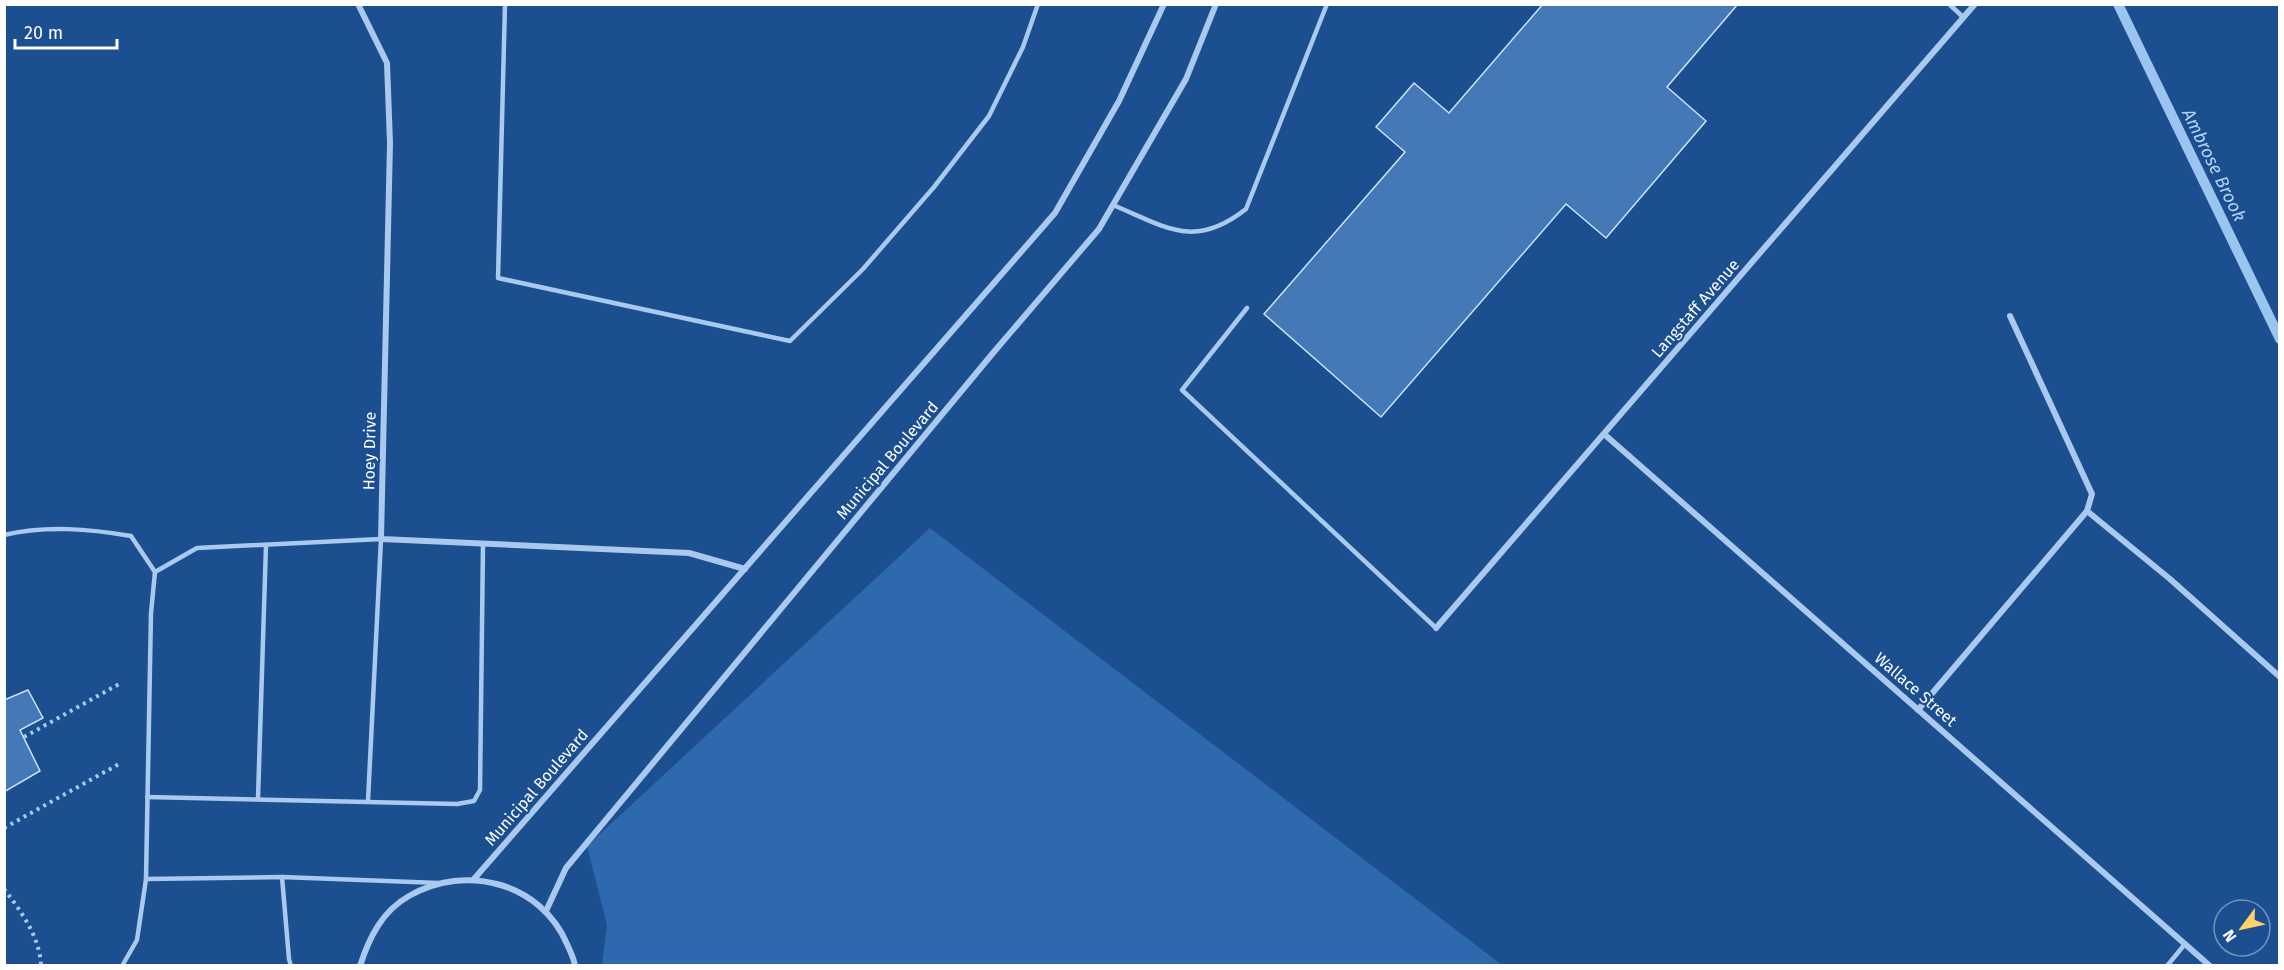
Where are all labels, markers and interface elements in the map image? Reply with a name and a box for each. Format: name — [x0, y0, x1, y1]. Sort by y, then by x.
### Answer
scale bar — [15, 12, 117, 50]
text: 20 m — [24, 22, 63, 44]
water label: Ambrose Brook — [2177, 104, 2251, 225]
street label: Langstaff Avenue — [1648, 255, 1743, 361]
street label: Municipal Boulevard — [833, 398, 942, 523]
street label: Hoey Drive — [359, 412, 380, 490]
street label: Wallace Street — [1871, 648, 1961, 730]
street label: Municipal Boulevard — [481, 725, 592, 849]
north arrow — [2212, 898, 2272, 958]
text: N — [2219, 926, 2241, 946]

